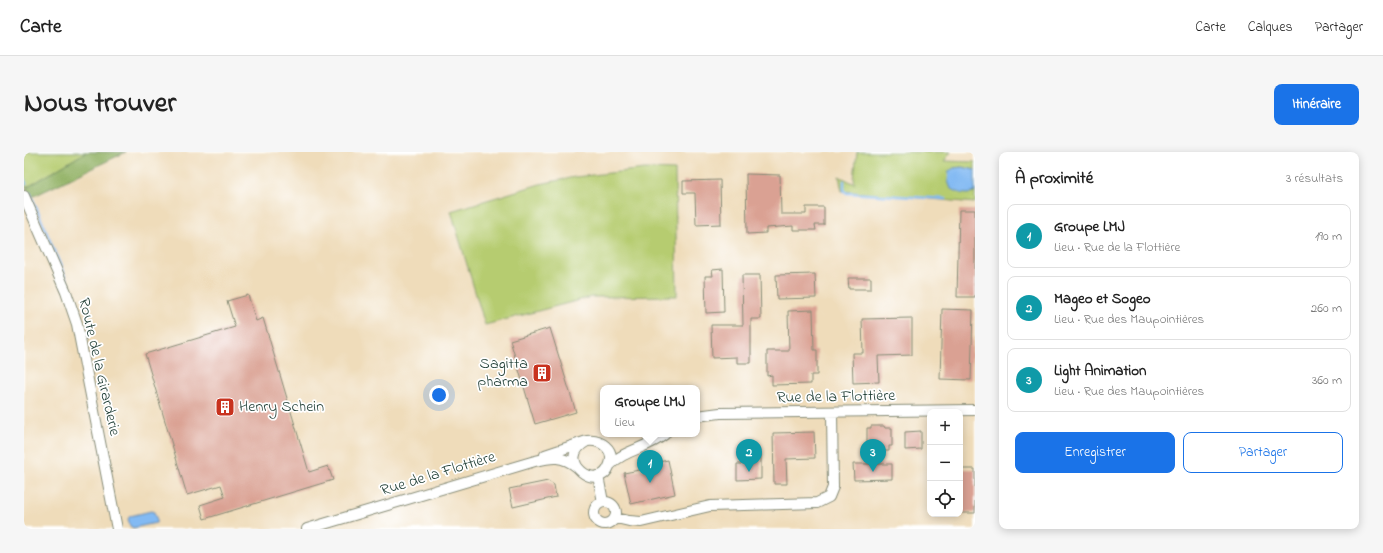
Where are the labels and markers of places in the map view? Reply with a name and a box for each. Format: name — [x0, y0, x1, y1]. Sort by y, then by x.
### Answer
place label: Sagitta pharma — [478, 352, 528, 394]
building icon: Sagitta pharma — [531, 362, 553, 384]
place label: Henry Schein — [239, 395, 324, 419]
building icon: Henry Schein — [214, 396, 236, 418]
pin: 2 — [736, 439, 762, 472]
pin: 3 — [860, 439, 886, 472]
pin: 1 — [637, 450, 663, 483]

